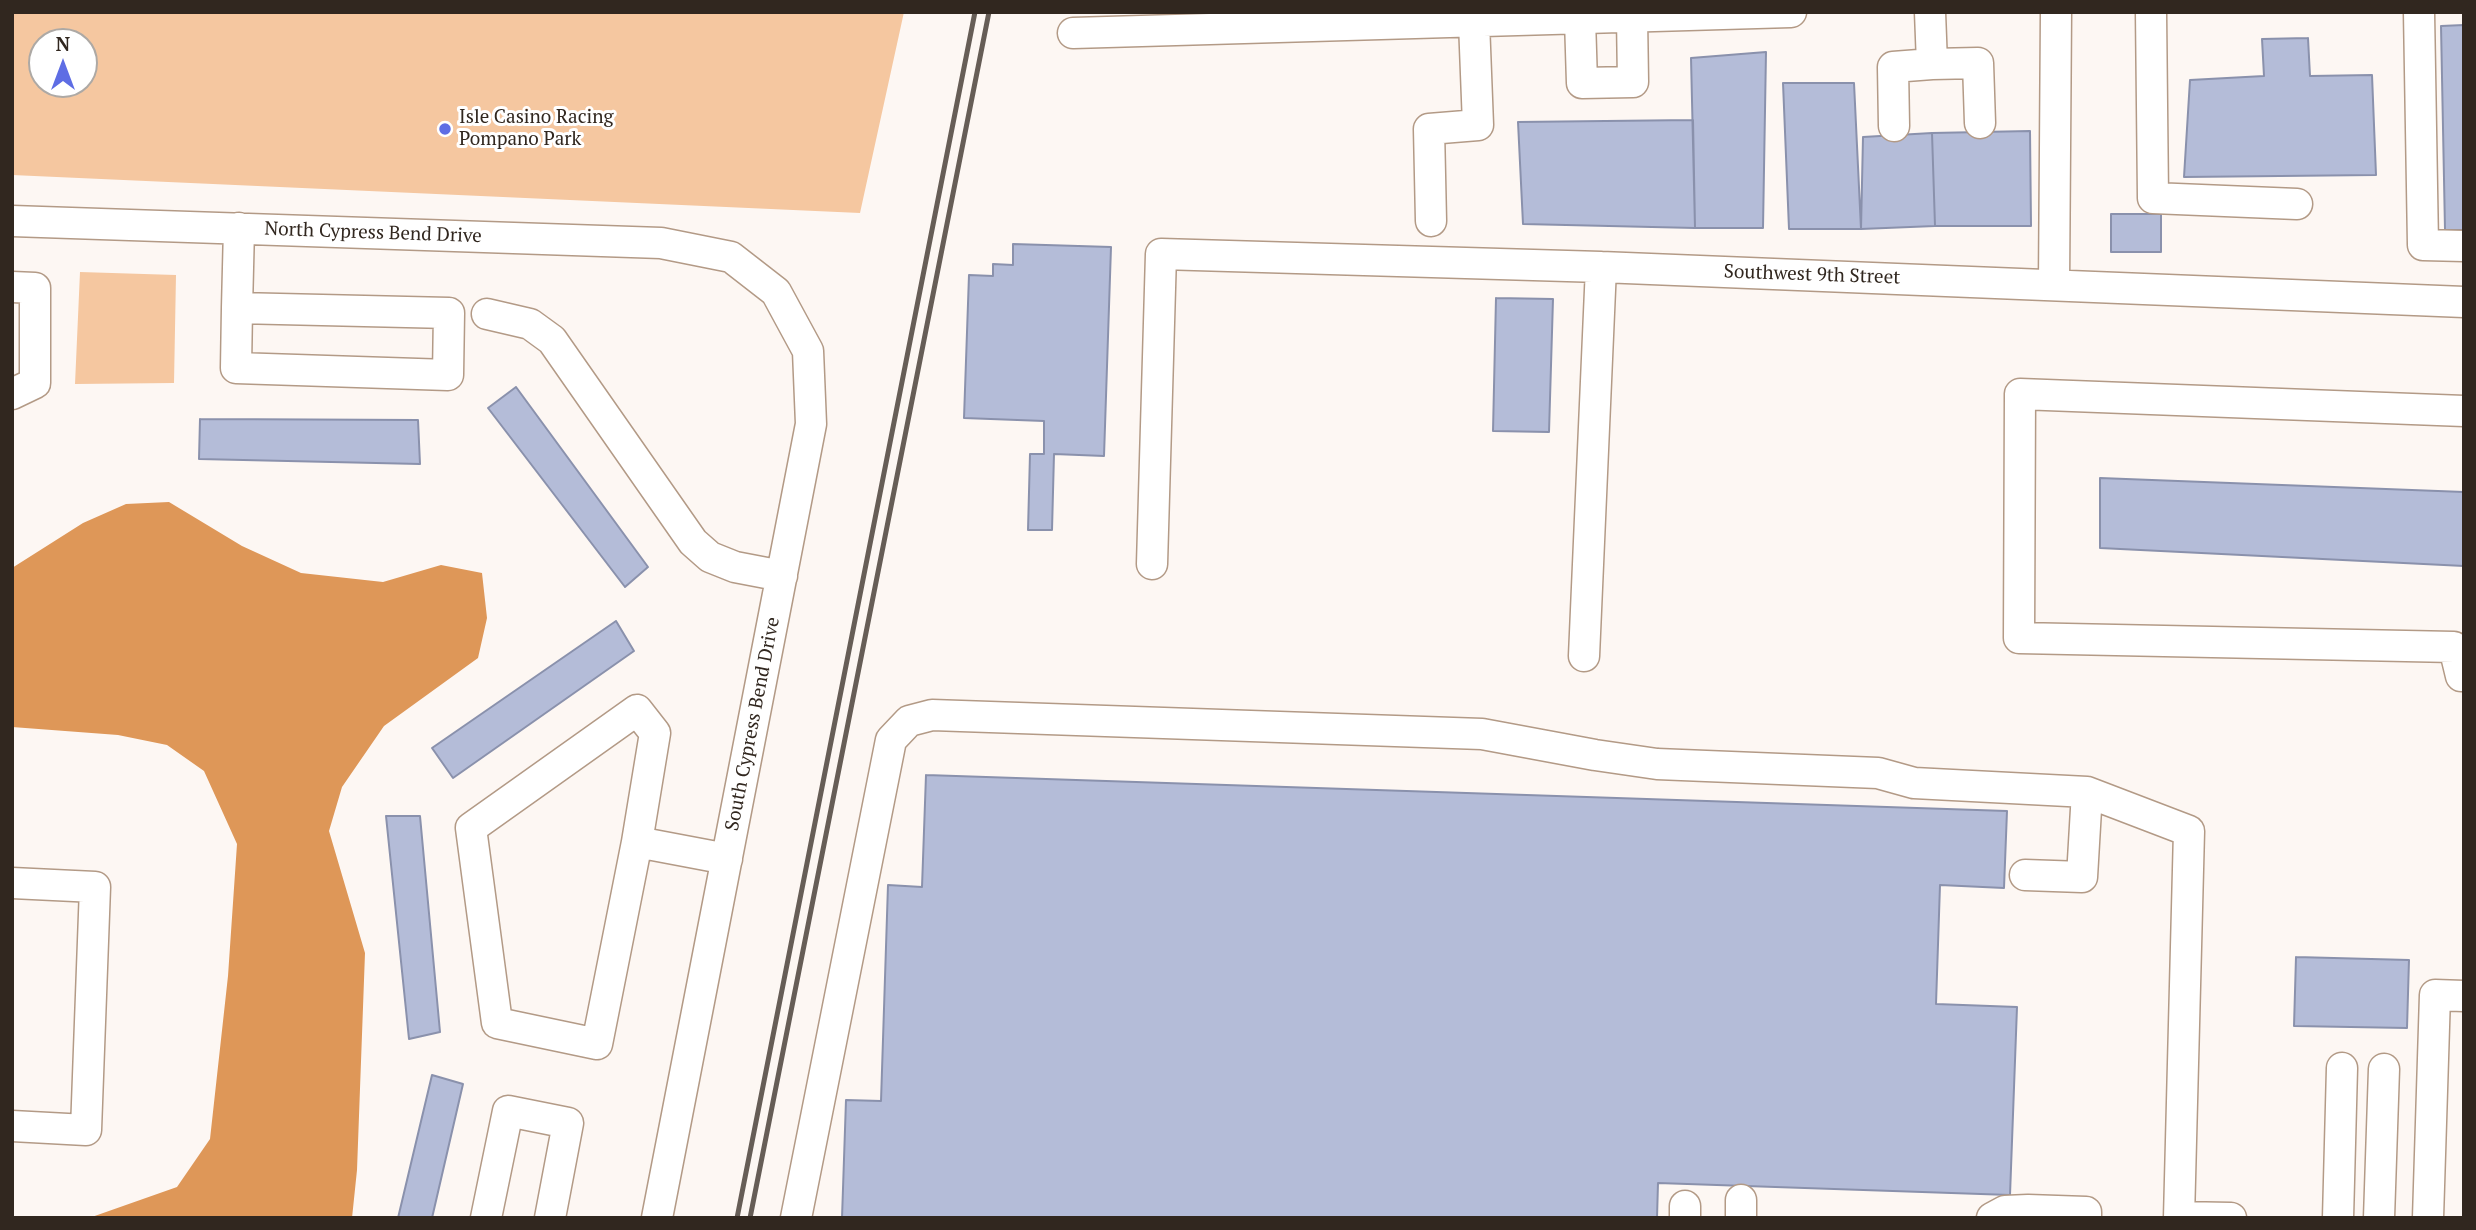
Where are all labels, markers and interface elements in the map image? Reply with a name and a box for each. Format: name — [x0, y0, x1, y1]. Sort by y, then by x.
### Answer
north arrow — [28, 28, 98, 98]
text: N — [56, 31, 70, 56]
place label: Isle Casino Racing Pompano Park — [459, 107, 614, 151]
marker: Isle Casino Racing Pompano Park — [437, 121, 453, 137]
street label: North Cypress Bend Drive — [264, 218, 482, 248]
street label: Southwest 9th Street — [1723, 261, 1901, 289]
street label: South Cypress Bend Drive — [721, 615, 785, 833]

